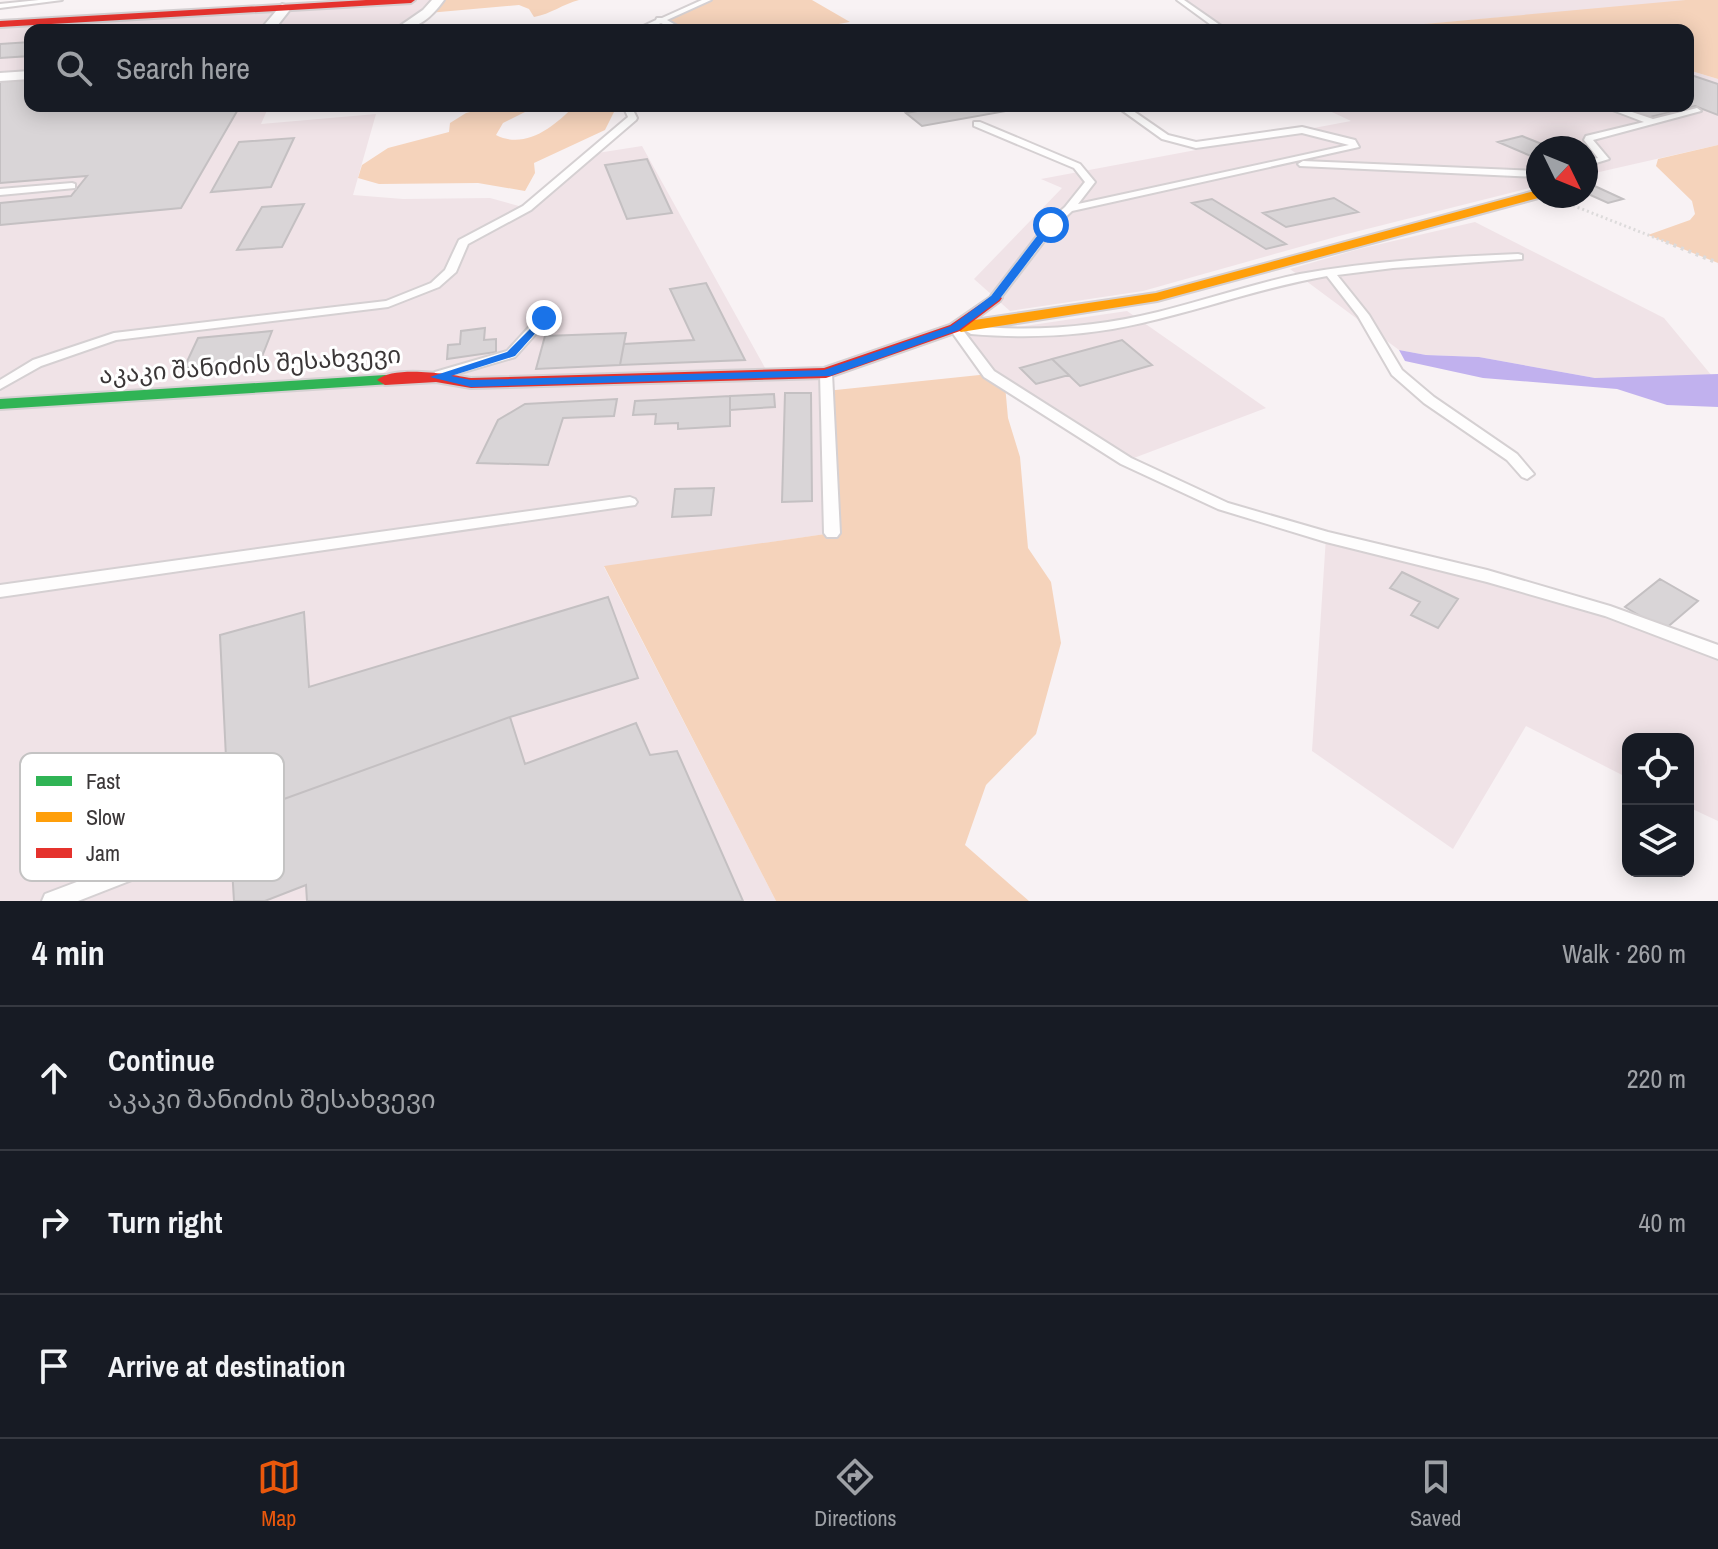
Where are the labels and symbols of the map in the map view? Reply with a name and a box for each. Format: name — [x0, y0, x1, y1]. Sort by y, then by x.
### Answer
north arrow — [1526, 136, 1598, 208]
route start — [1033, 207, 1069, 243]
route end — [526, 300, 562, 336]
street label: აკაკი შანიძის შესახვევი — [98, 337, 402, 391]
legend — [20, 753, 284, 881]
text: Fast — [86, 766, 120, 796]
text: Slow — [86, 802, 125, 832]
text: Jam — [86, 838, 120, 868]

